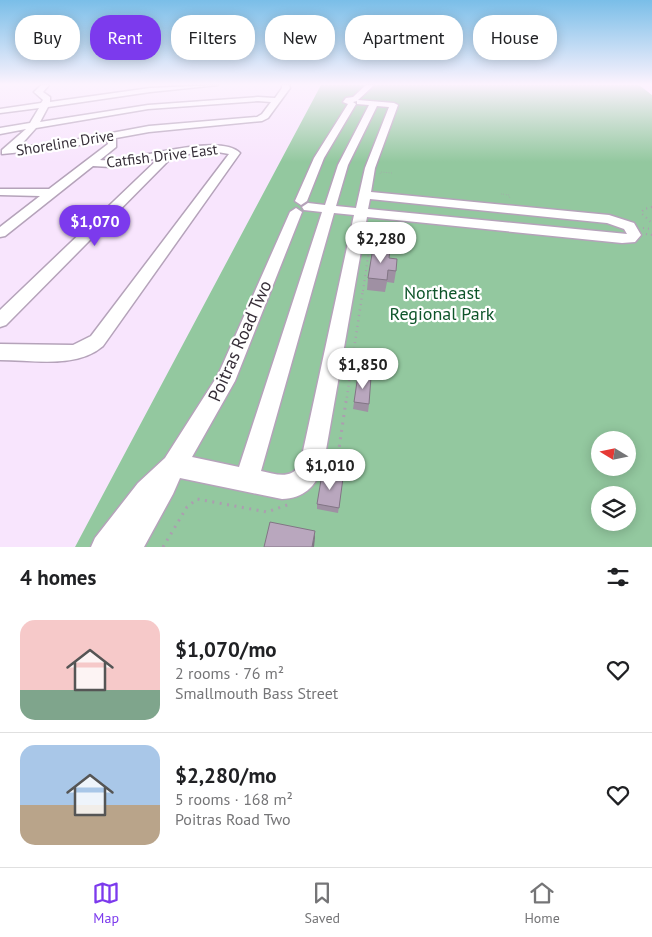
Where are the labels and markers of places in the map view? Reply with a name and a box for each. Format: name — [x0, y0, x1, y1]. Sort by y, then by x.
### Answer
pin: $1,070 — [54, 204, 136, 247]
pin: $2,280 — [340, 222, 422, 264]
pin: $1,850 — [322, 348, 404, 390]
pin: $1,010 — [289, 448, 371, 491]

